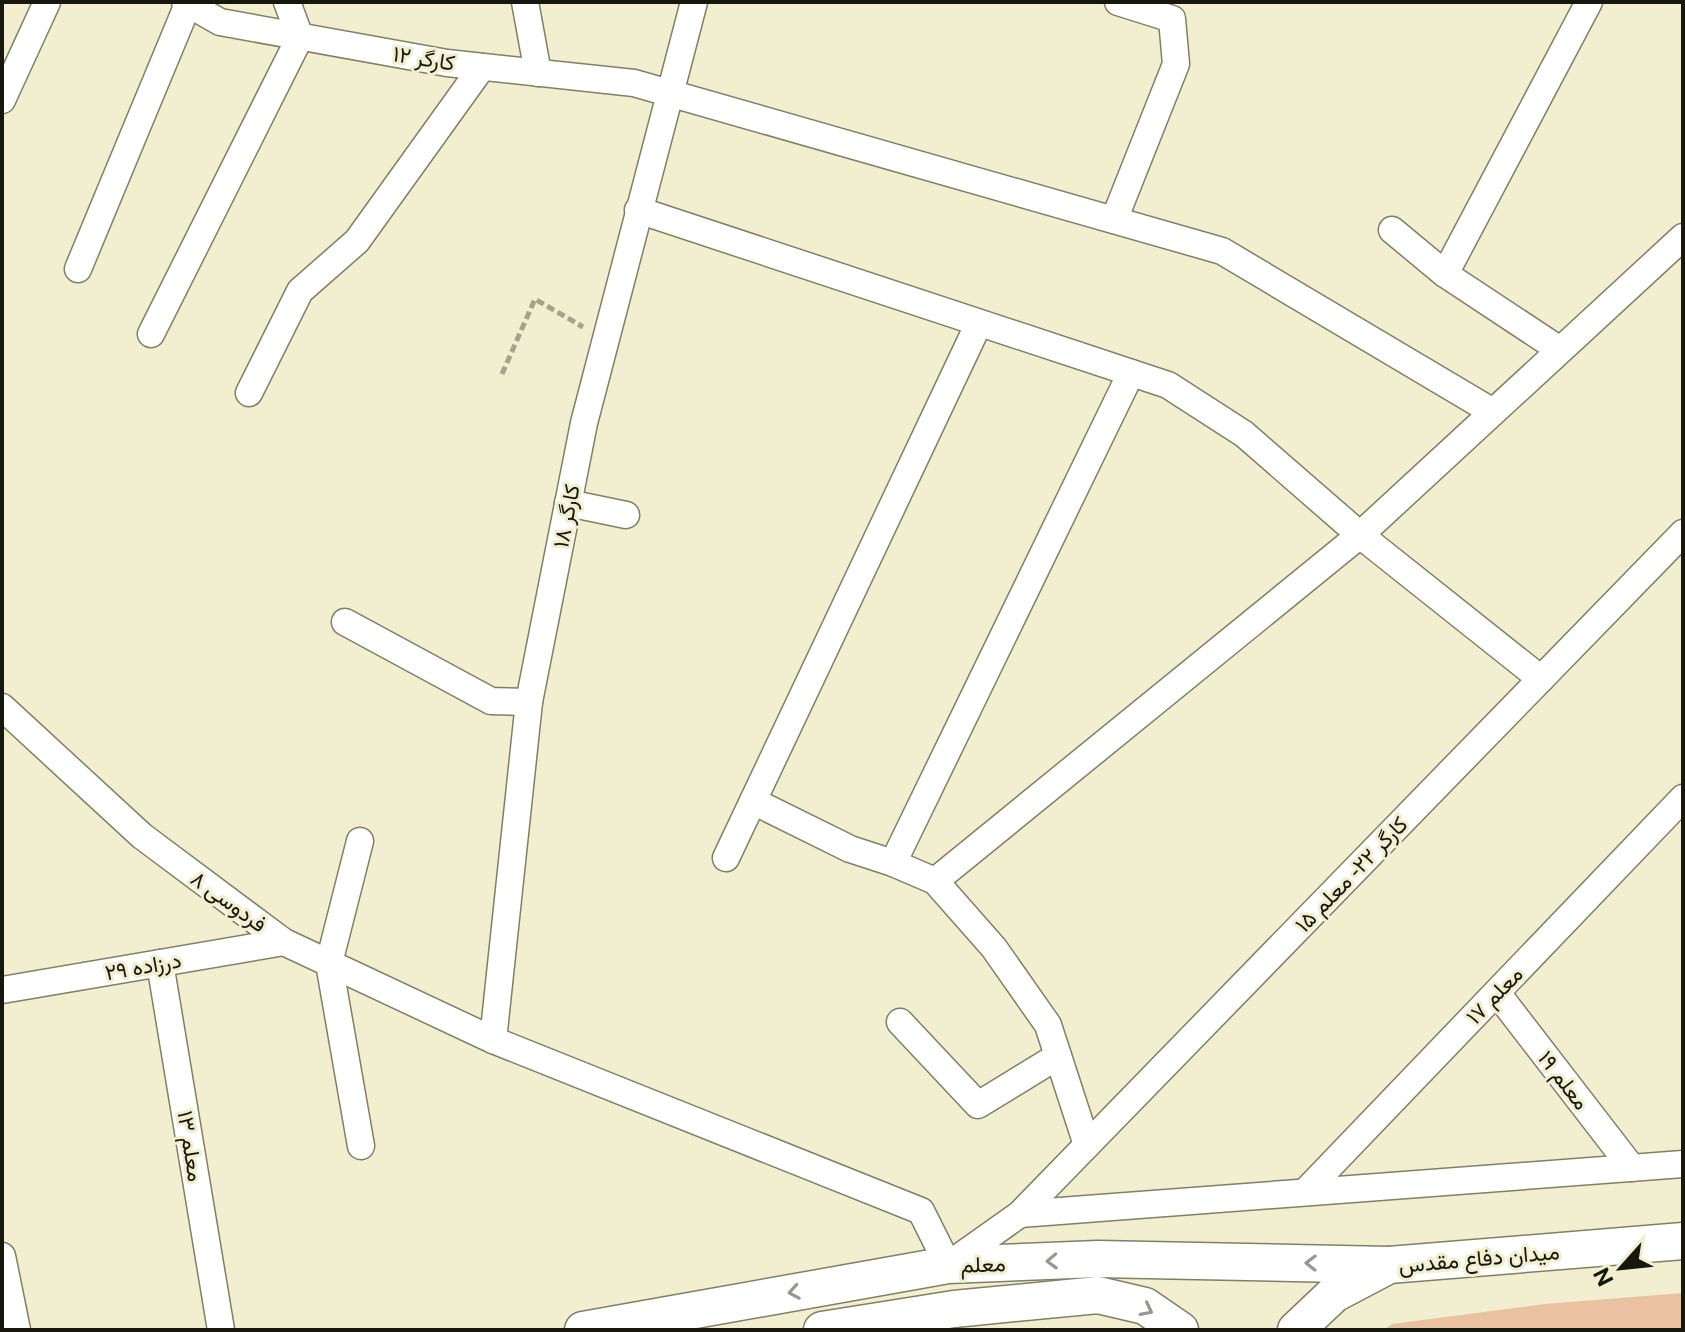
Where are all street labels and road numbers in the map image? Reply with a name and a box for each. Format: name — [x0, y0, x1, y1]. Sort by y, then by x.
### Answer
street label: کارگر ۱۲ — [391, 40, 457, 77]
street label: کارگر ۱۸ — [547, 482, 586, 550]
street label: کارگر ۲۲ - معلم ۱۵ — [1289, 811, 1414, 939]
street label: فردوسی ۸ — [186, 865, 272, 938]
street label: درزاده ۲۹ — [103, 947, 183, 986]
street label: معلم ۱۷ — [1460, 961, 1529, 1031]
street label: معلم ۱۹ — [1531, 1045, 1595, 1116]
street label: معلم ۱۳ — [171, 1109, 209, 1184]
street label: میدان دفاع مقدس — [1397, 1238, 1561, 1280]
street label: معلم — [960, 1250, 1006, 1280]

